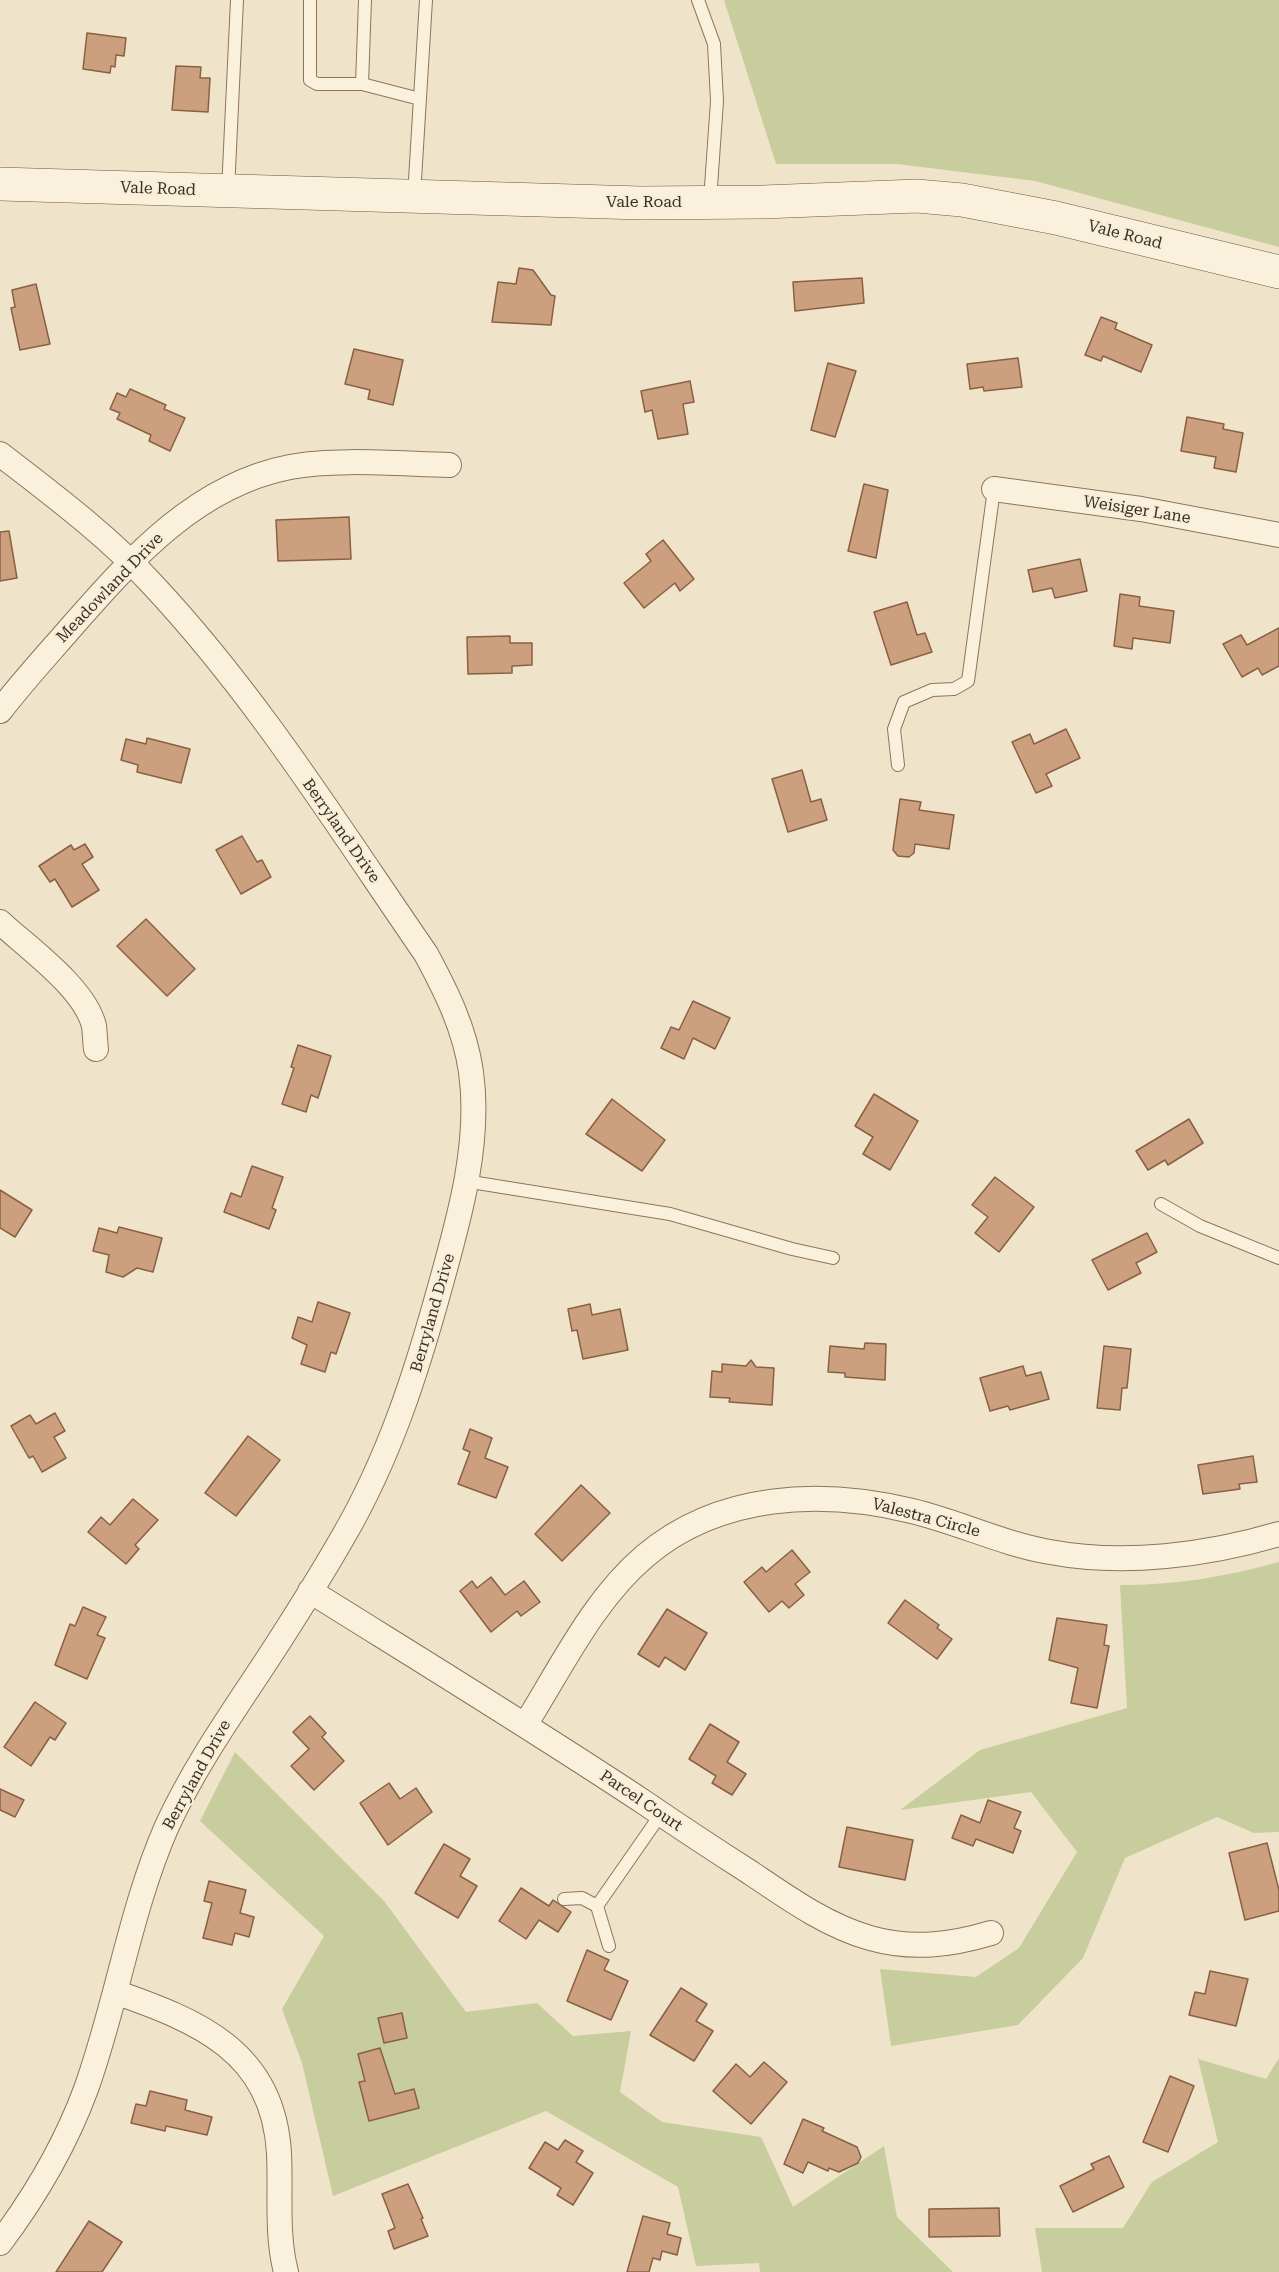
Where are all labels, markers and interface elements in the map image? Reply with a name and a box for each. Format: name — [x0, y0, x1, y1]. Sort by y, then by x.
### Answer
street label: Vale Road — [120, 178, 196, 200]
street label: Vale Road — [606, 192, 682, 212]
street label: Vale Road — [1086, 217, 1164, 253]
street label: Weisiger Lane — [1082, 492, 1192, 528]
street label: Meadowland Drive — [53, 529, 167, 647]
street label: Berryland Drive — [298, 775, 384, 887]
street label: Berryland Drive — [407, 1251, 459, 1375]
street label: Valestra Circle — [870, 1494, 982, 1542]
street label: Berryland Drive — [159, 1717, 235, 1833]
street label: Parcel Court — [596, 1766, 686, 1836]

